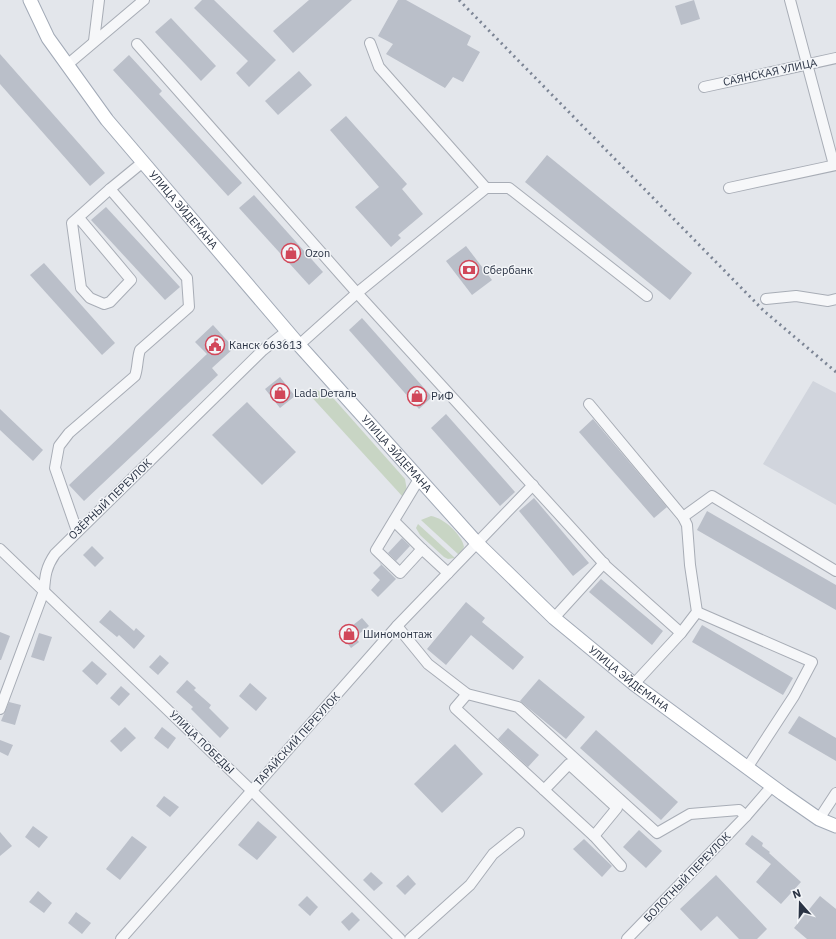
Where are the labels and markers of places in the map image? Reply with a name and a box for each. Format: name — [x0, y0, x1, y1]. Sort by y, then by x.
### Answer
shop icon: Ozon — [280, 242, 302, 264]
place label: Ozon — [305, 246, 330, 260]
bank icon: Сбербанк — [458, 259, 480, 281]
place label: Сбербанк — [483, 263, 533, 277]
public building icon: Канск 663613 — [204, 334, 226, 356]
place label: Канск 663613 — [229, 338, 302, 352]
shop icon: Lada Dеталь — [269, 382, 291, 404]
shop icon: РиФ — [406, 385, 428, 407]
place label: Lada Dеталь — [294, 386, 357, 400]
place label: РиФ — [431, 389, 453, 403]
shop icon: Шиномонтаж — [338, 623, 360, 645]
place label: Шиномонтаж — [363, 627, 433, 641]

